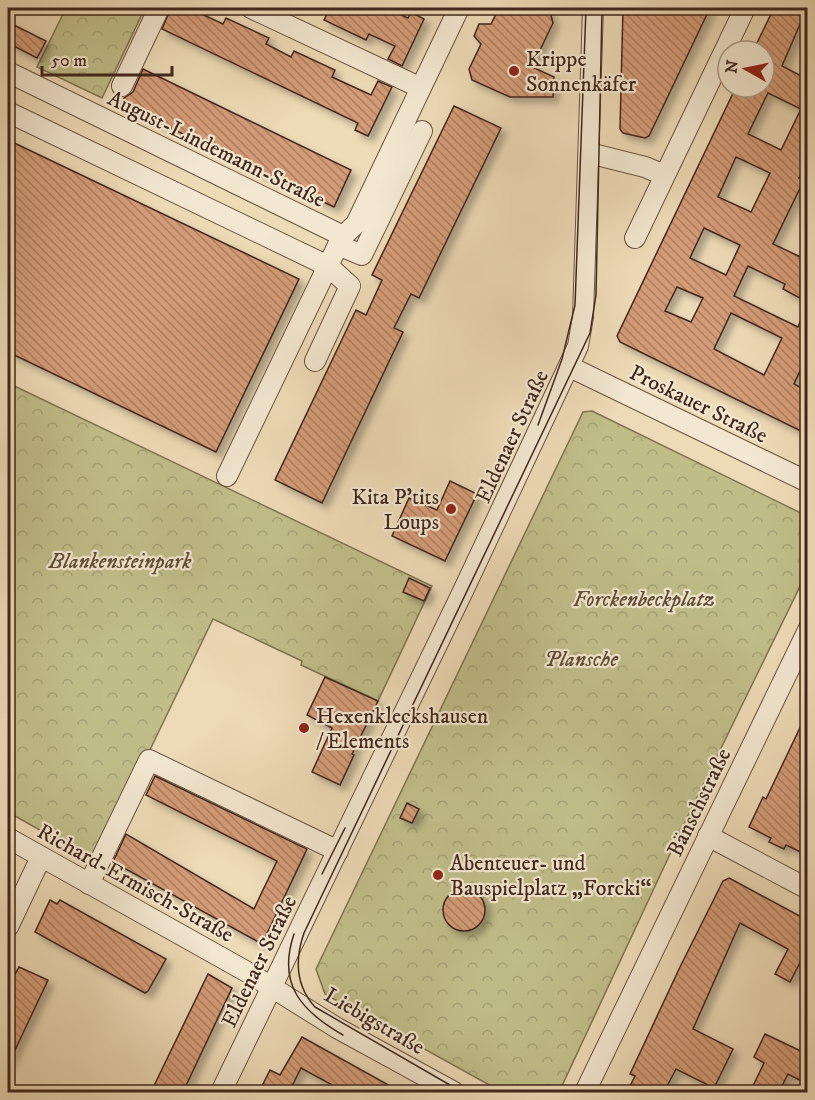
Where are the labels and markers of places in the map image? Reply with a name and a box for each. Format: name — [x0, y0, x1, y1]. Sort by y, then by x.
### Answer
place label: Krippe Sonnenkäfer — [526, 46, 637, 98]
marker: Krippe Sonnenkäfer — [507, 64, 521, 78]
place label: Kita P'tits Loups — [352, 484, 439, 536]
marker: Kita P'tits Loups — [444, 502, 458, 516]
place label: Hexenkleckshausen / Elements — [316, 703, 489, 755]
marker: Hexenkleckshausen / Elements — [297, 721, 311, 735]
place label: Abenteuer- und Bauspielplatz „Forcki“ — [450, 850, 652, 902]
marker: Abenteuer- und Bauspielplatz „Forcki“ — [431, 868, 445, 882]

